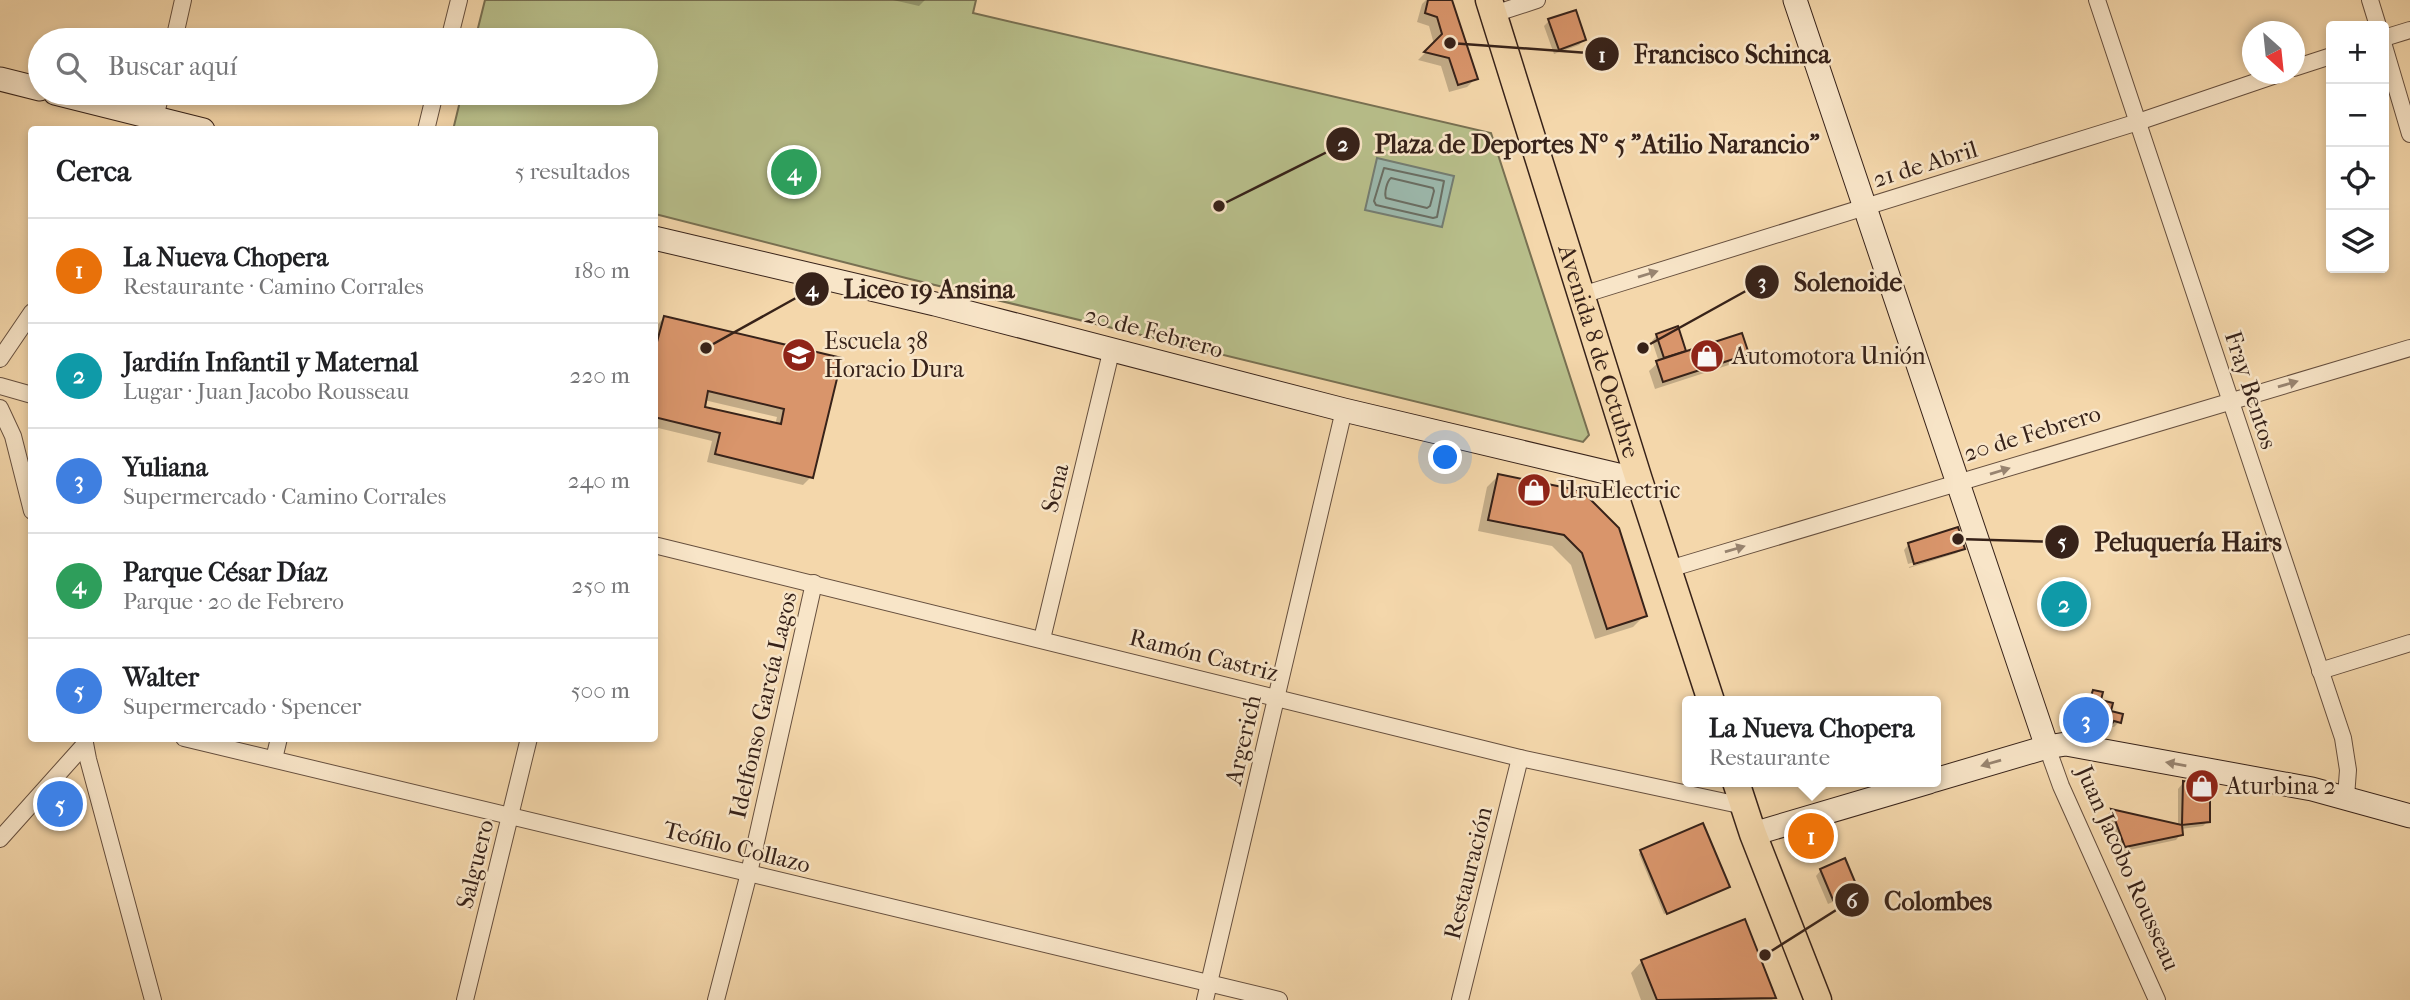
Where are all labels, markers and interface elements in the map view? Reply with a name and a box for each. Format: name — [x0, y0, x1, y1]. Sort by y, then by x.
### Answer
north arrow — [2242, 21, 2305, 84]
map controls — [2326, 21, 2389, 273]
button: + — [2326, 21, 2389, 84]
search box — [28, 28, 658, 105]
callout: Francisco Schinca — [1584, 31, 1844, 78]
text: Francisco Schinca — [1633, 39, 1831, 70]
text: 1 — [1598, 43, 1606, 67]
icon: search — [52, 48, 90, 86]
text: Buscar aquí — [108, 51, 237, 82]
button: − — [2326, 84, 2389, 147]
callout: Plaza de Deportes Nº 5 "Atilio Narancio" — [1326, 120, 1834, 167]
text: Plaza de Deportes Nº 5 "Atilio Narancio" — [1374, 129, 1820, 160]
text: 2 — [1338, 132, 1349, 156]
street label: 21 de Abril — [1869, 135, 1981, 193]
pin: 4 — [771, 146, 817, 198]
button: locate — [2326, 147, 2389, 210]
text: Cerca — [56, 154, 131, 189]
text: 5 resultados — [515, 158, 630, 185]
button: layers — [2326, 210, 2389, 273]
street label: Avenida 8 de Octubre — [1552, 240, 1645, 461]
text: La Nueva Chopera — [123, 242, 328, 273]
text: 1 — [75, 257, 83, 284]
text: 180 m — [573, 257, 630, 284]
callout: Solenoide — [1745, 258, 1916, 305]
callout: Liceo 19 Ansina — [795, 266, 1029, 313]
text: Solenoide — [1794, 267, 1903, 298]
one-way arrow — [1637, 269, 1658, 279]
text: 3 — [1758, 270, 1766, 294]
text: Restaurante · Camino Corrales — [123, 273, 424, 300]
text: Liceo 19 Ansina — [843, 274, 1016, 305]
text: 4 — [805, 277, 820, 302]
street label: 20 de Febrero — [1082, 300, 1226, 364]
place label: Escuela 38 Horacio Dura — [824, 327, 965, 383]
street label: Fray Bentos — [2219, 327, 2283, 453]
school or university icon: Escuela 38 Horacio Dura — [780, 336, 818, 374]
shop icon: Automotora Unión — [1688, 337, 1726, 375]
place label: Automotora Unión — [1731, 342, 1926, 370]
text: Jardiín Infantil y Maternal — [123, 347, 418, 378]
text: 2 — [73, 362, 85, 389]
text: 220 m — [570, 362, 630, 389]
text: Lugar · Juan Jacobo Rousseau — [123, 378, 409, 405]
one-way arrow — [2278, 378, 2299, 388]
street label: 20 de Febrero — [1960, 399, 2104, 467]
your location — [1428, 440, 1462, 474]
text: Yuliana — [123, 452, 208, 483]
street label: Sena — [1035, 460, 1075, 515]
one-way arrow — [1989, 465, 2010, 475]
text: 3 — [74, 467, 84, 494]
text: 240 m — [568, 467, 630, 494]
shop icon: UruElectric — [1515, 471, 1553, 509]
place label: UruElectric — [1558, 476, 1680, 504]
text: Supermercado · Camino Corrales — [123, 483, 446, 510]
callout: Peluquería Hairs — [2045, 518, 2296, 565]
text: Peluquería Hairs — [2094, 527, 2282, 558]
text: 5 — [2057, 530, 2067, 554]
one-way arrow — [1724, 544, 1745, 554]
text: Parque César Díaz — [123, 557, 328, 588]
text: 4 — [72, 572, 86, 599]
text: 250 m — [572, 572, 630, 599]
pin: 2 — [2041, 578, 2087, 630]
text: Parque · 20 de Febrero — [123, 588, 344, 615]
street label: Idelfonso García Lagos — [723, 589, 803, 821]
street label: Ramón Castriz — [1127, 623, 1282, 687]
text: Walter — [123, 662, 199, 693]
text: 5 — [74, 677, 84, 704]
text: 500 m — [571, 677, 630, 704]
street label: Argerich — [1219, 692, 1267, 789]
text: Supermercado · Spencer — [123, 693, 361, 720]
pin: 3 — [2063, 694, 2109, 746]
popup — [1682, 696, 1941, 787]
text: La Nueva Chopera — [1709, 713, 1914, 744]
text: Restaurante — [1709, 744, 1830, 771]
one-way arrow — [2165, 758, 2187, 769]
one-way arrow — [1980, 759, 2001, 769]
street label: Juan Jacobo Rousseau — [2069, 759, 2186, 975]
shop icon: Aturbina 2 — [2183, 767, 2221, 805]
place label: Aturbina 2 — [2225, 772, 2336, 800]
pin: 5 — [37, 778, 83, 830]
street label: Restauración — [1438, 804, 1498, 942]
pin: 1 — [1788, 810, 1834, 862]
street label: Teófilo Collazo — [660, 815, 814, 879]
street label: Salguero — [450, 817, 500, 911]
callout: Colombes — [1835, 877, 2006, 924]
text: Colombes — [1884, 886, 1992, 917]
text: 6 — [1846, 889, 1858, 913]

